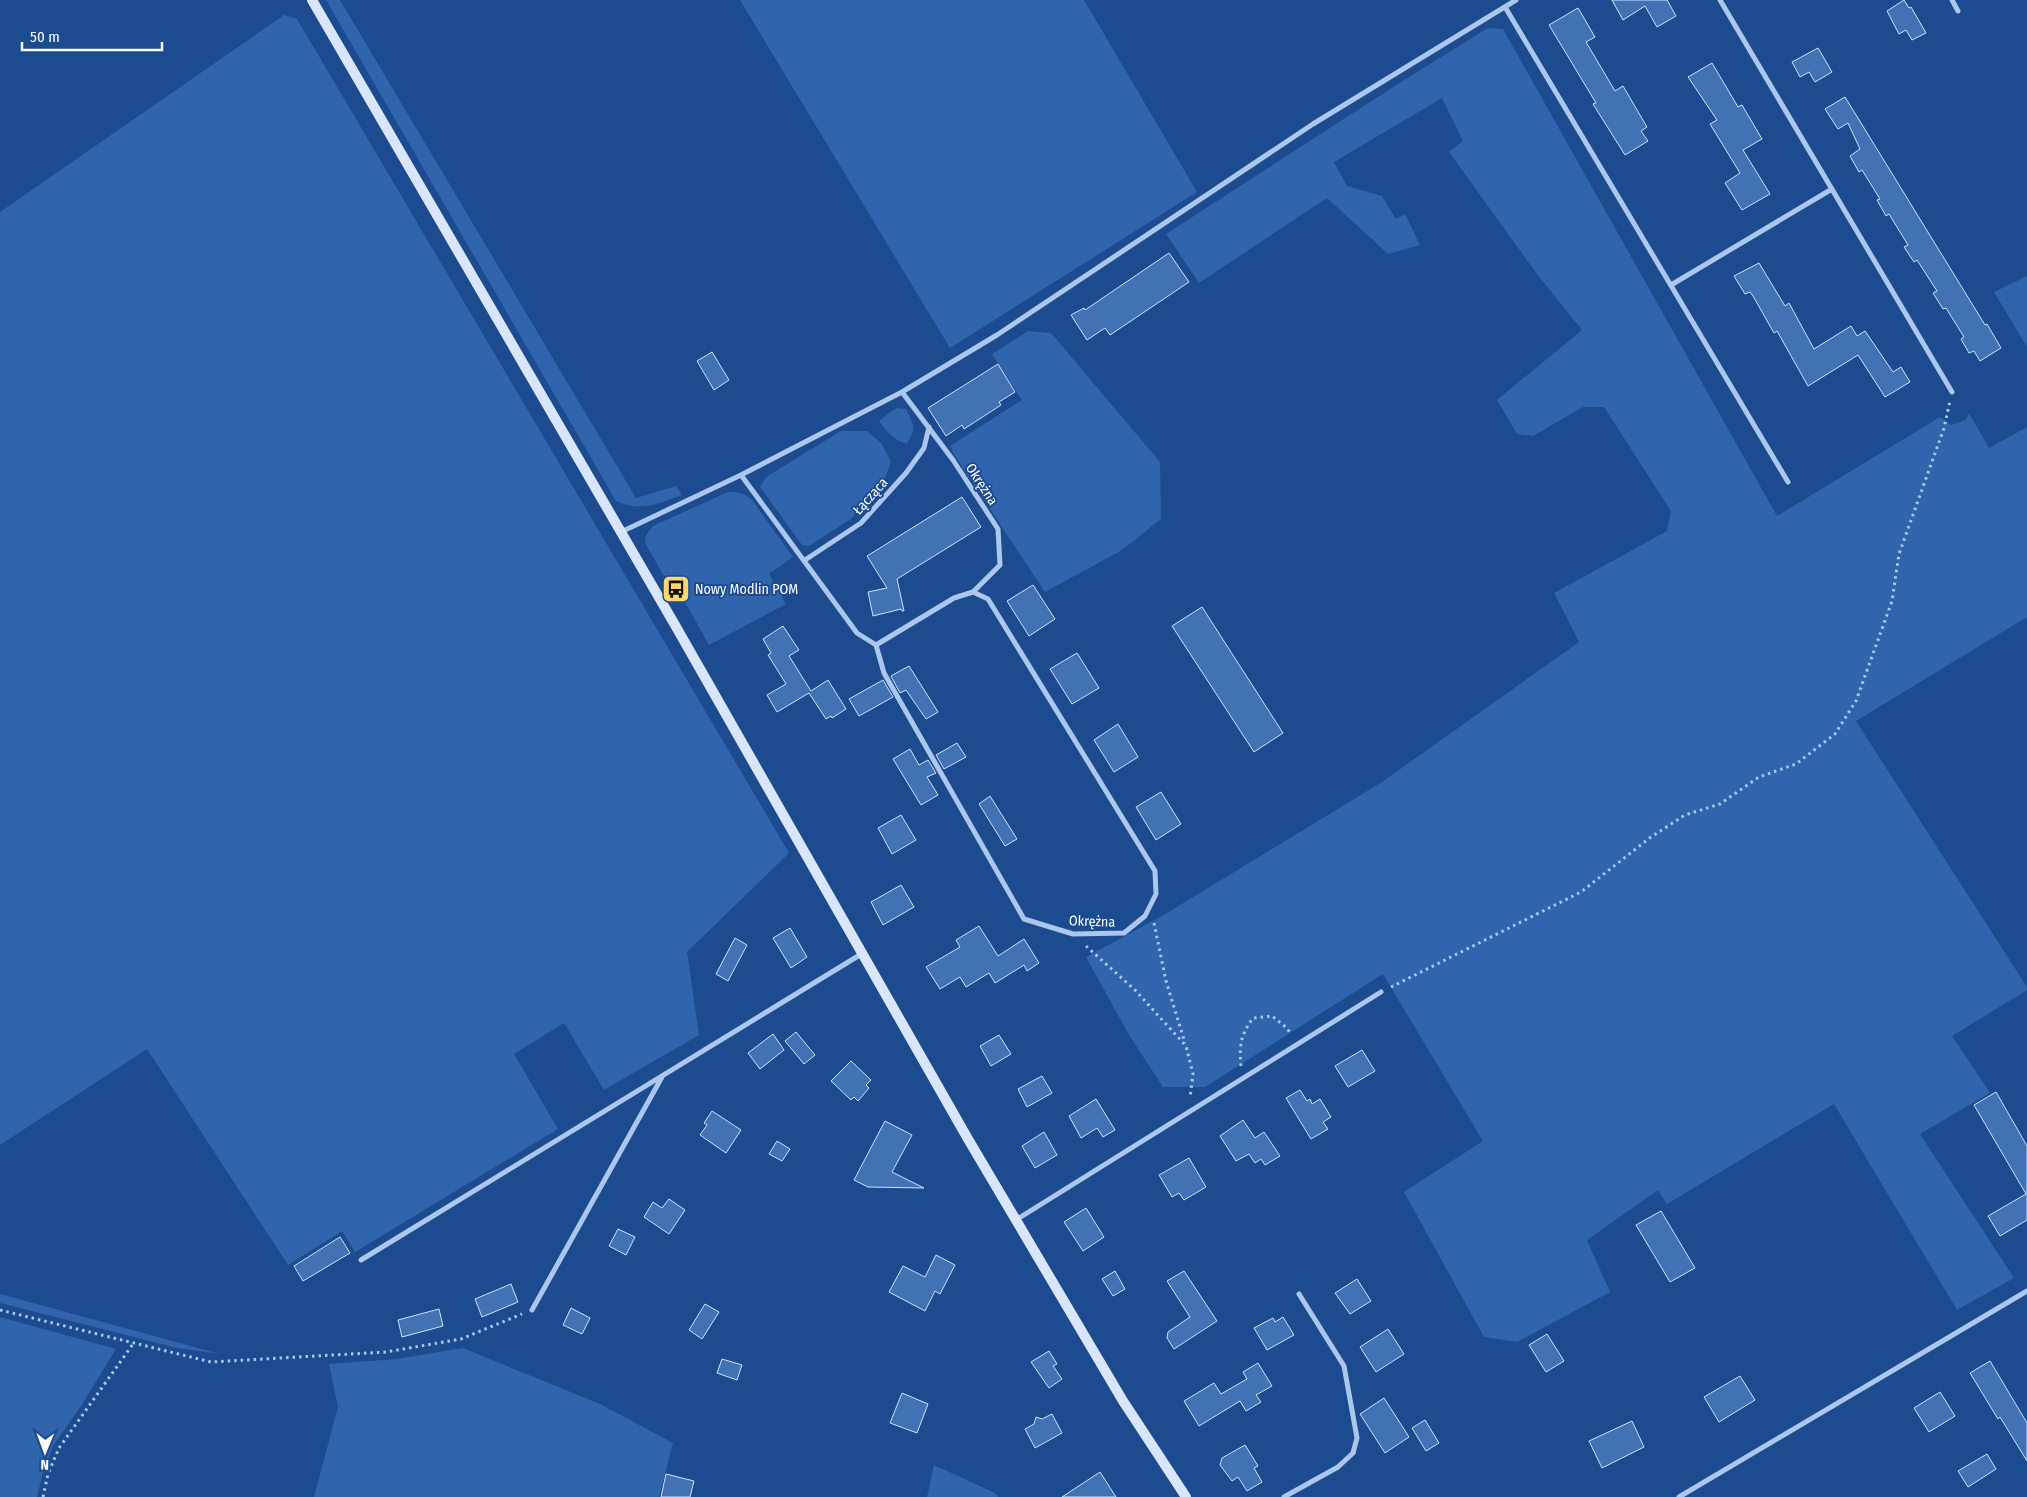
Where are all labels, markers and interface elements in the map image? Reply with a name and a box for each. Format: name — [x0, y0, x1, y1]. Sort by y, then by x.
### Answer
scale bar — [22, 20, 162, 52]
text: 50 m — [30, 28, 60, 46]
street label: Okrężna — [962, 460, 1001, 508]
street label: Łącząca — [849, 474, 892, 518]
bus stop icon: Nowy Modlin POM — [661, 574, 691, 604]
place label: Nowy Modlin POM — [695, 581, 798, 598]
street label: Okrężna — [1068, 912, 1116, 931]
north arrow — [20, 1427, 70, 1477]
text: N — [40, 1456, 49, 1473]

